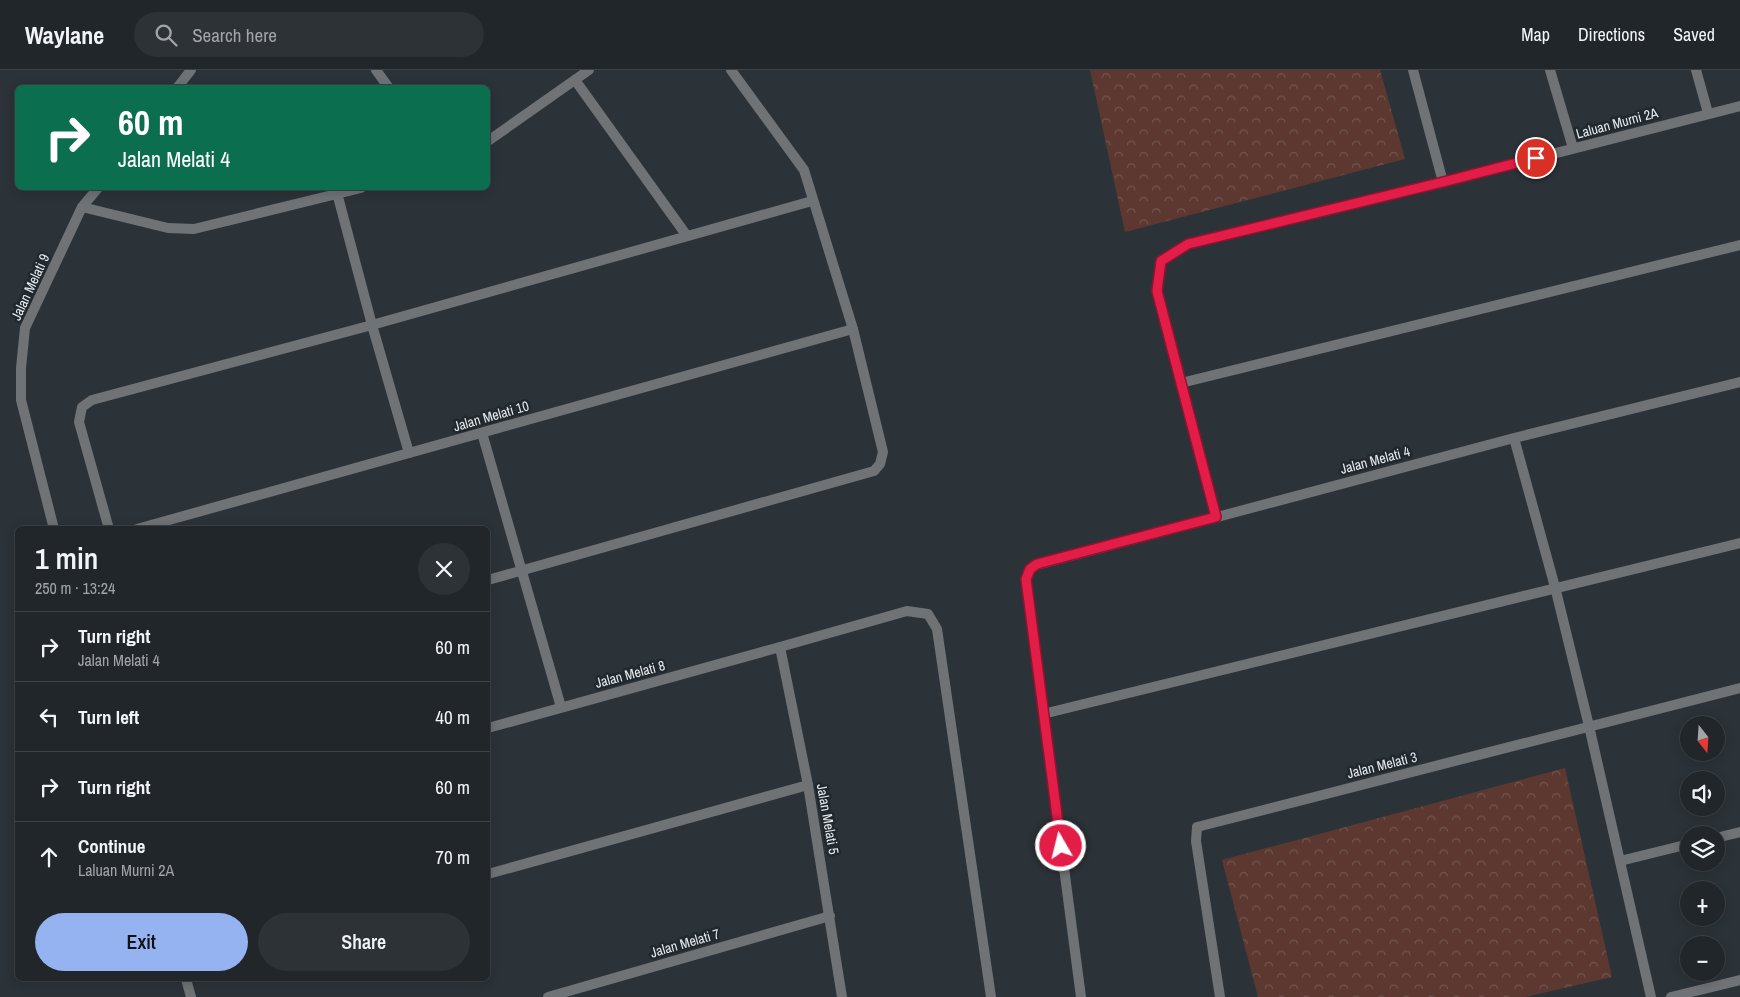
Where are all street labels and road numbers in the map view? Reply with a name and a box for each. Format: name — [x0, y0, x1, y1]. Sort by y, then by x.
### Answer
street label: Laluan Murni 2A — [1574, 103, 1660, 143]
street label: Jalan Melati 9 — [7, 251, 53, 323]
street label: Jalan Melati 10 — [451, 397, 531, 435]
street label: Jalan Melati 4 — [1338, 442, 1412, 478]
street label: Jalan Melati 8 — [593, 656, 667, 692]
street label: Jalan Melati 3 — [1345, 748, 1419, 782]
street label: Jalan Melati 5 — [813, 782, 843, 856]
street label: Jalan Melati 7 — [648, 924, 722, 962]

